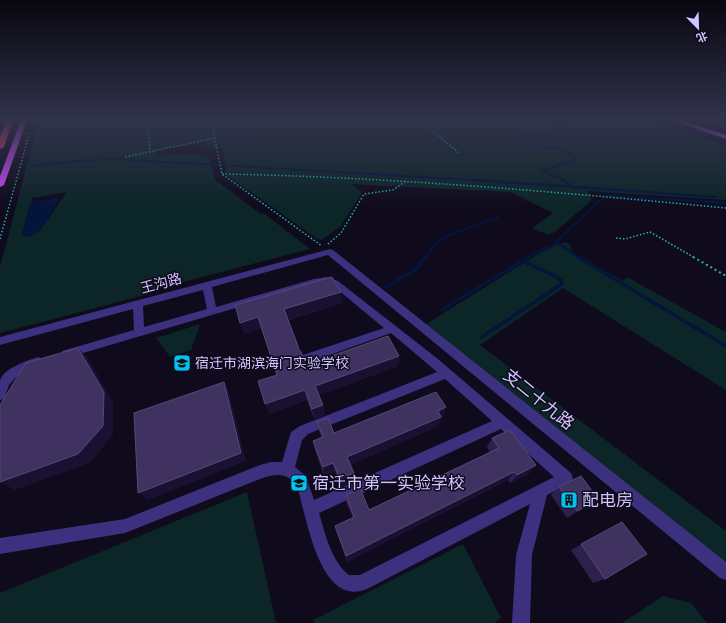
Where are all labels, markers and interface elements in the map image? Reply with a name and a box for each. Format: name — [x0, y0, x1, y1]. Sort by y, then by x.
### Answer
north arrow — [678, 8, 718, 48]
text: 北 — [694, 29, 709, 45]
street label: 王沟路 — [139, 270, 183, 296]
school or university icon: 宿迁市湖滨海门实验学校 — [172, 353, 192, 373]
place label: 宿迁市湖滨海门实验学校 — [195, 355, 349, 371]
street label: 支二十九路 — [500, 364, 578, 434]
school or university icon: 宿迁市第一实验学校 — [289, 473, 309, 493]
place label: 宿迁市第一实验学校 — [312, 473, 465, 493]
building icon: 配电房 — [559, 490, 579, 510]
place label: 配电房 — [582, 490, 633, 510]

